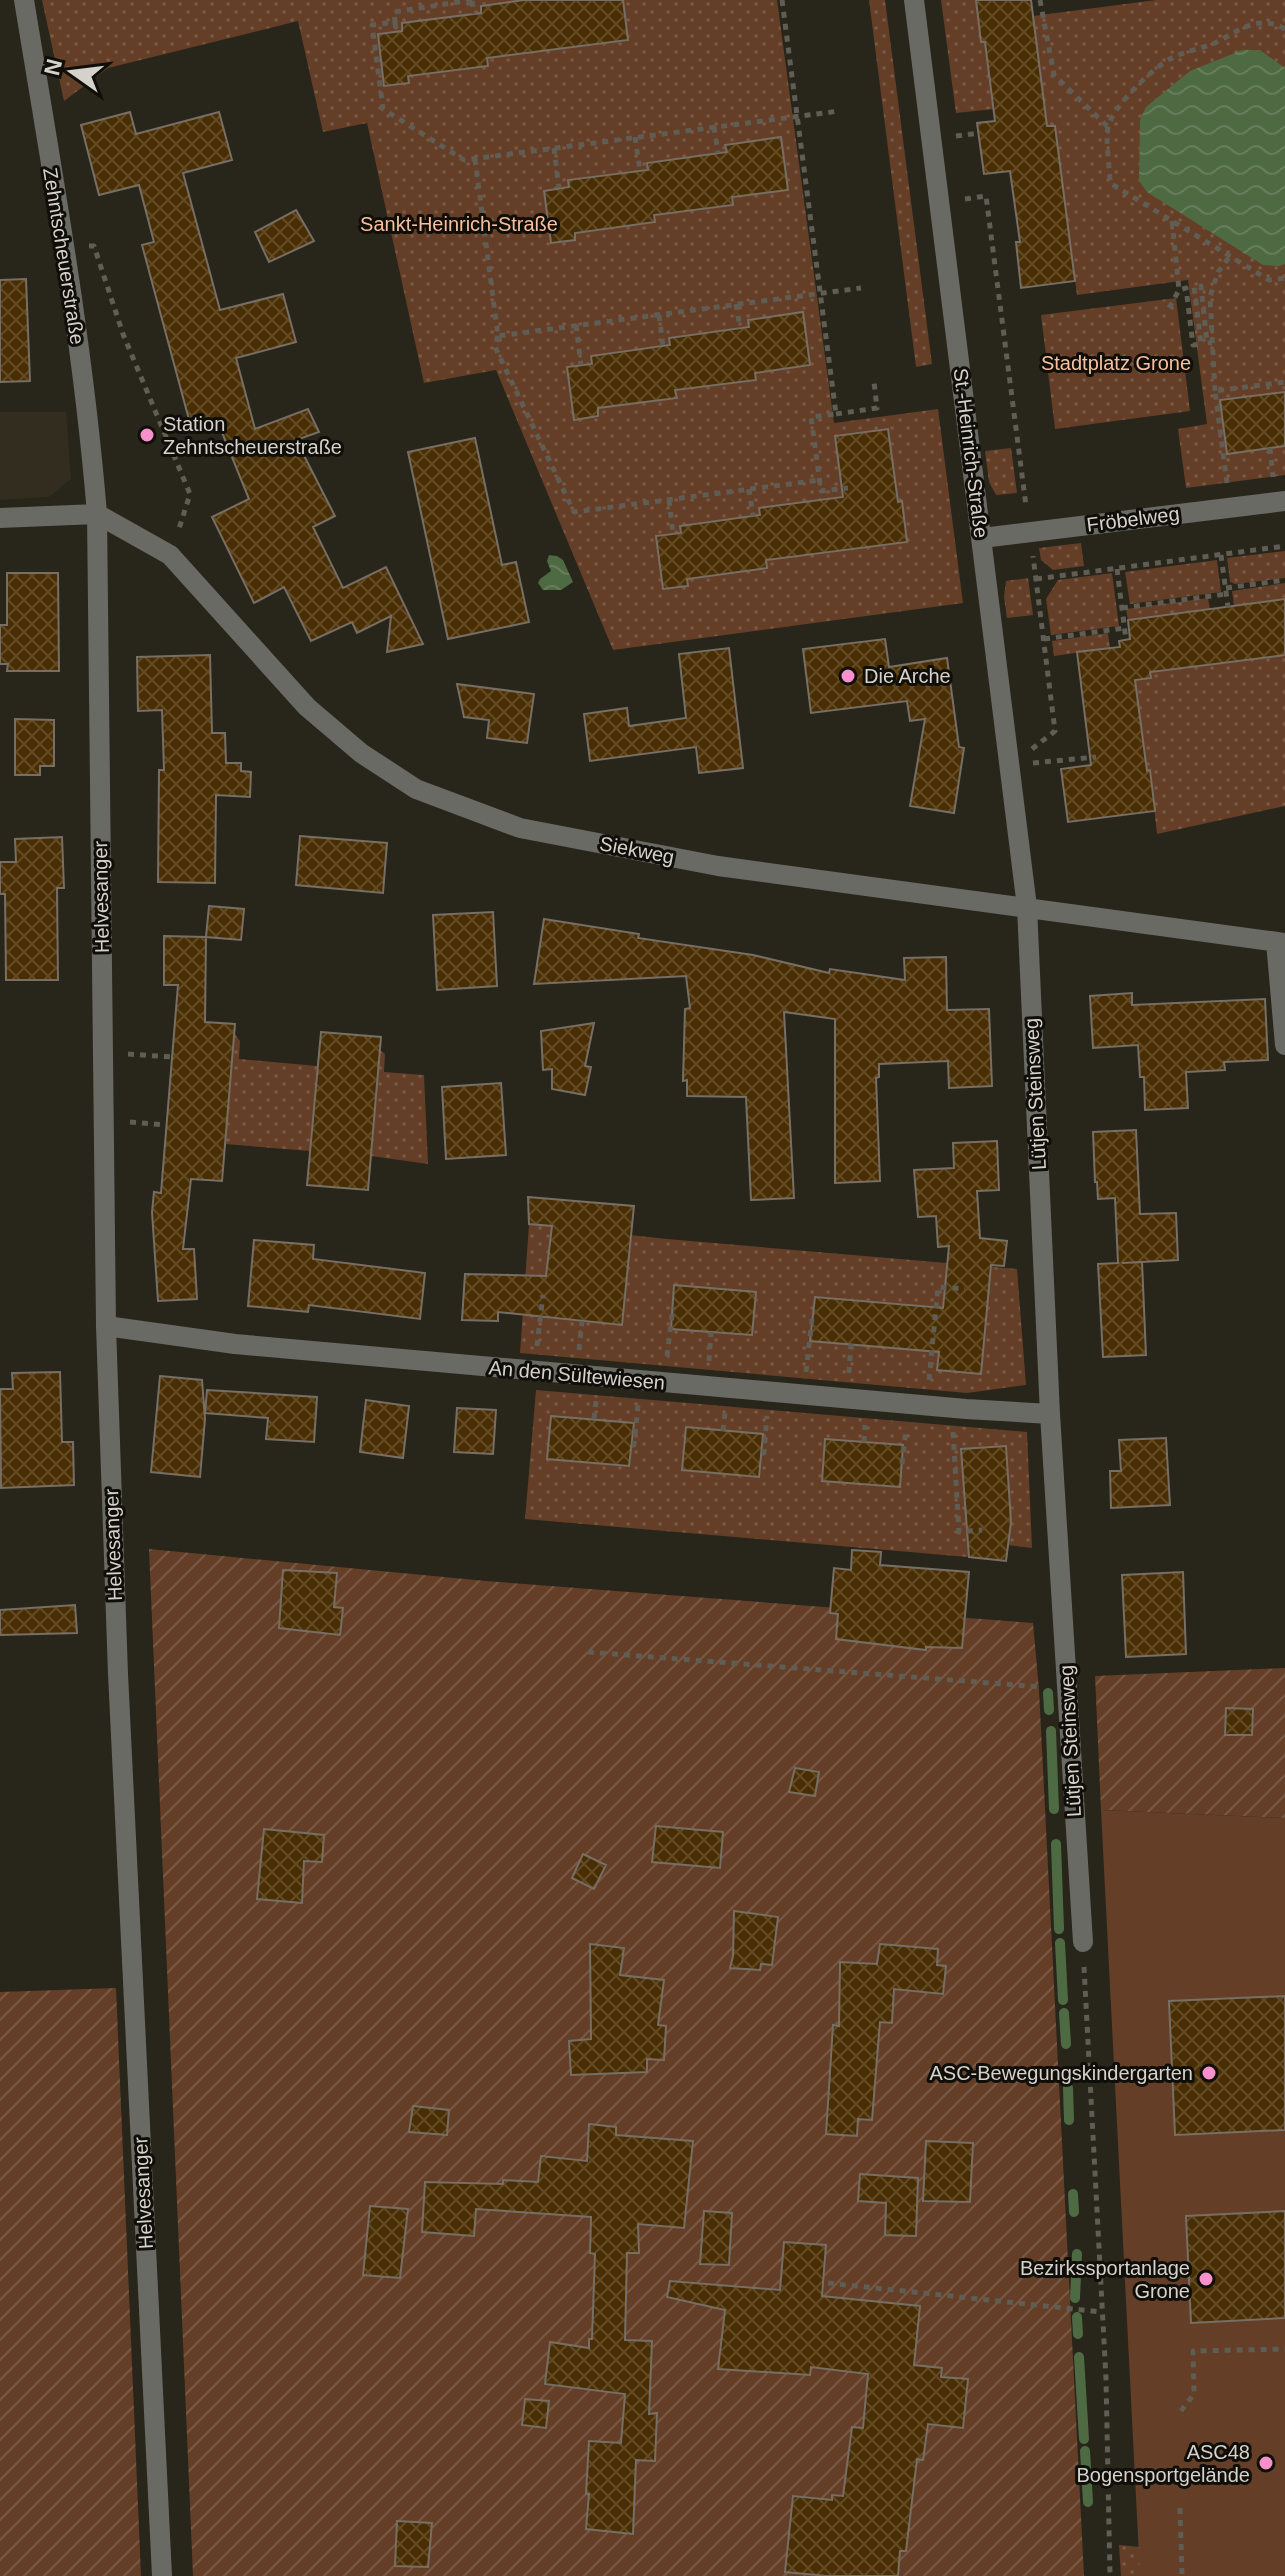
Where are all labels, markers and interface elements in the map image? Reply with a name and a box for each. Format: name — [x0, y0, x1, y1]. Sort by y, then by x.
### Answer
north arrow — [32, 32, 112, 112]
text: N — [39, 57, 67, 78]
street label: Zehntscheuerstraße — [39, 166, 89, 346]
park label: Sankt-Heinrich-Straße — [360, 213, 558, 235]
park label: Stadtplatz Grone — [1041, 352, 1191, 374]
street label: St.-Heinrich-Straße — [950, 367, 992, 539]
place label: Station Zehntscheuerstraße — [163, 413, 342, 458]
marker: Station Zehntscheuerstraße — [138, 426, 156, 444]
street label: Fröbelweg — [1085, 502, 1181, 536]
place label: Die Arche — [864, 665, 951, 687]
marker: Die Arche — [839, 667, 857, 685]
street label: Siekweg — [598, 832, 676, 868]
street label: Helvesanger — [89, 840, 113, 953]
street label: Lütjen Steinsweg — [1020, 1017, 1050, 1171]
street label: An den Sültewiesen — [488, 1356, 666, 1394]
street label: Helvesanger — [100, 1488, 126, 1601]
street label: Lütjen Steinsweg — [1055, 1664, 1085, 1818]
place label: ASC-Bewegungskindergarten — [930, 2062, 1193, 2084]
marker: ASC-Bewegungskindergarten — [1200, 2064, 1218, 2082]
street label: Helvesanger — [129, 2136, 157, 2250]
place label: Bezirkssportanlage Grone — [1020, 2257, 1190, 2302]
marker: Bezirkssportanlage Grone — [1197, 2270, 1215, 2288]
place label: ASC48 Bogensportgelände — [1077, 2441, 1250, 2486]
marker: ASC48 Bogensportgelände — [1257, 2454, 1275, 2472]

